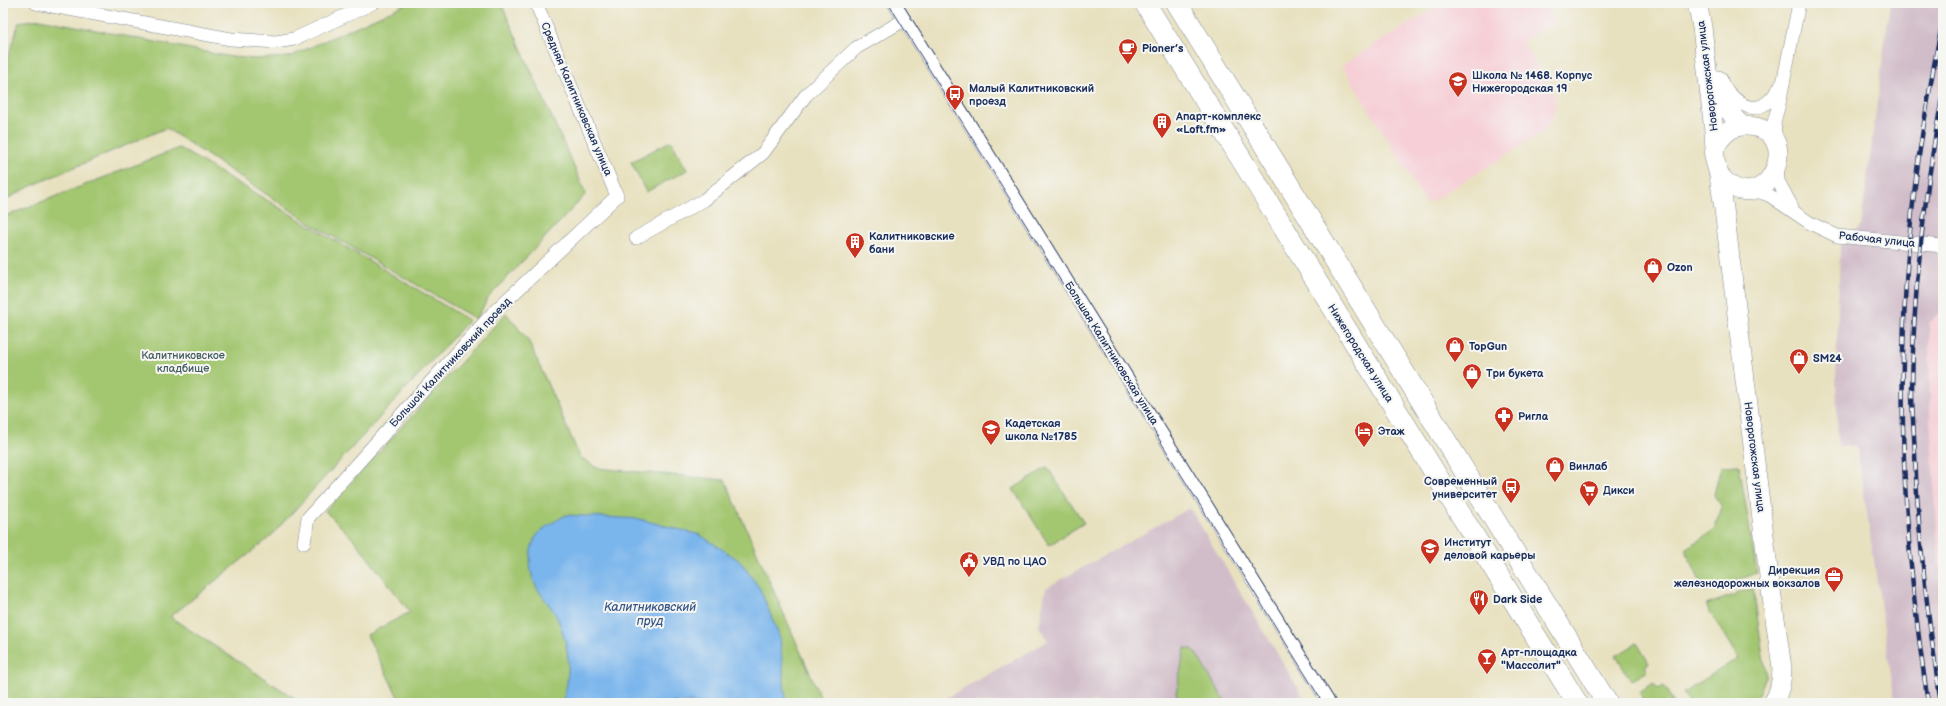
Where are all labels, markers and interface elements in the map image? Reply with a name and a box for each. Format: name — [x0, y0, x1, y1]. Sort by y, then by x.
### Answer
street label: Новорогожская улица — [1694, 19, 1721, 132]
street label: Средняя Калитниковская улица — [538, 20, 615, 178]
cafe icon: Pioner’s — [1117, 37, 1139, 65]
place label: Pioner’s — [1142, 42, 1184, 55]
place label: Школа № 1468. Корпус Нижегородская 19 — [1472, 69, 1593, 95]
school or university icon: Школа № 1468. Корпус Нижегородская 19 — [1447, 70, 1469, 98]
place label: Малый Калитниковский проезд — [969, 82, 1094, 108]
bus stop icon: Малый Калитниковский проезд — [944, 83, 966, 111]
place label: Апарт-комплекс «Loft.fm» — [1175, 110, 1262, 136]
building icon: Апарт-комплекс «Loft.fm» — [1151, 111, 1173, 139]
street label: Рабочая улица — [1838, 229, 1916, 250]
place label: Калитниковские бани — [869, 230, 955, 256]
building icon: Калитниковские бани — [844, 231, 866, 259]
shop icon: Ozon — [1642, 256, 1664, 284]
place label: Ozon — [1667, 261, 1693, 274]
street label: Большая Калитниковская улица — [1062, 279, 1162, 428]
street label: Большой Калитниковский проезд — [387, 295, 514, 430]
street label: Нижегородская улица — [1325, 302, 1396, 405]
shop icon: TopGun — [1444, 335, 1466, 363]
place label: TopGun — [1469, 340, 1507, 353]
shop icon: SM24 — [1788, 347, 1810, 375]
park label: Калитниковское кладбище — [141, 349, 225, 375]
place label: SM24 — [1813, 352, 1842, 365]
shop icon: Три букета — [1461, 362, 1483, 390]
place label: Три букета — [1486, 367, 1544, 380]
street label: Новорогожская улица — [1741, 401, 1768, 514]
pharmacy icon: Ригла — [1493, 405, 1515, 433]
place label: Ригла — [1518, 410, 1549, 423]
place label: Кадетская школа №1785 — [1005, 417, 1078, 443]
school or university icon: Кадетская школа №1785 — [980, 418, 1002, 446]
hotel icon: Этаж — [1353, 420, 1375, 448]
place label: Этаж — [1378, 425, 1405, 438]
shop icon: Винлаб — [1544, 455, 1566, 483]
place label: Винлаб — [1569, 460, 1608, 473]
place label: Современный университет — [1424, 475, 1498, 501]
bus stop icon: Современный университет — [1500, 476, 1522, 504]
supermarket icon: Дикси — [1578, 479, 1600, 507]
place label: Дикси — [1603, 484, 1635, 497]
place label: Институт деловой карьеры — [1443, 536, 1535, 562]
school or university icon: Институт деловой карьеры — [1419, 537, 1441, 565]
public building icon: УВД по ЦАО — [958, 550, 980, 578]
place label: УВД по ЦАО — [983, 555, 1047, 568]
place label: Дирекция железнодорожных вокзалов — [1674, 564, 1820, 590]
office icon: Дирекция железнодорожных вокзалов — [1823, 565, 1845, 593]
restaurant icon: Dark Side — [1468, 588, 1490, 616]
place label: Dark Side — [1493, 593, 1542, 606]
water label: Калитниковский пруд — [604, 600, 696, 629]
place label: Арт-площадка "Массолит" — [1500, 646, 1578, 672]
bar icon: Арт-площадка "Массолит" — [1476, 647, 1498, 675]

